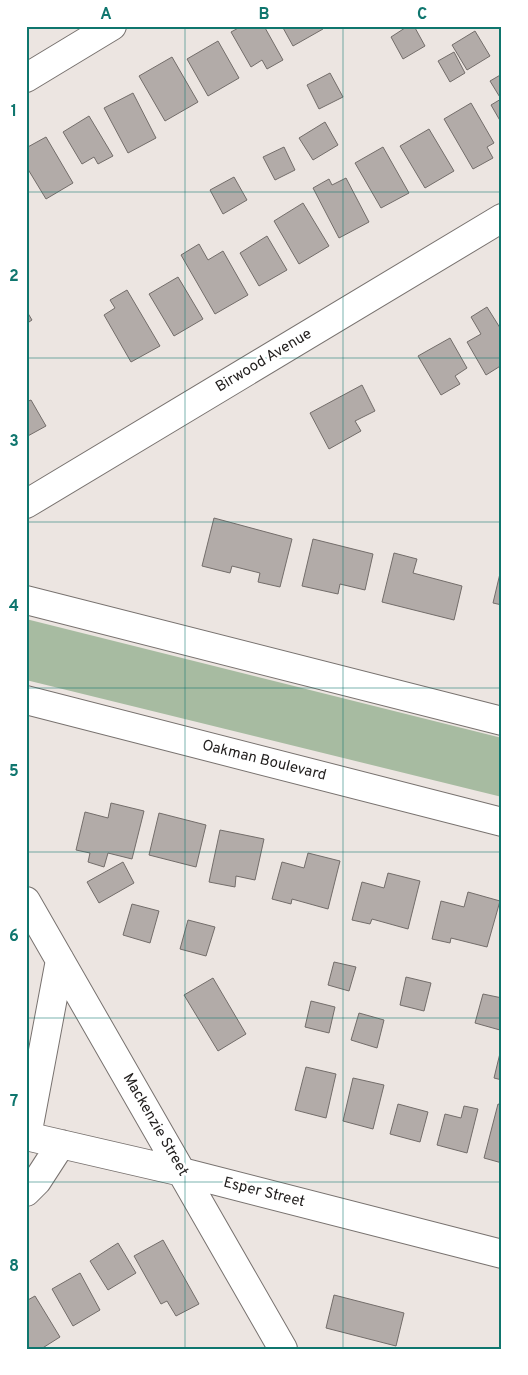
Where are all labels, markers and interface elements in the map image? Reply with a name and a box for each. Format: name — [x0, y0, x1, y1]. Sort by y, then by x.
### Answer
text: A — [100, 5, 112, 25]
text: B — [258, 5, 270, 25]
text: C — [417, 5, 427, 25]
text: 1 — [11, 102, 17, 122]
text: 2 — [9, 267, 19, 287]
street label: Birwood Avenue — [212, 325, 316, 397]
text: 3 — [9, 432, 19, 452]
text: 4 — [9, 597, 19, 617]
street label: Oakman Boulevard — [200, 736, 328, 786]
text: 5 — [9, 762, 19, 782]
text: 6 — [9, 927, 19, 947]
street label: Mackenzie Street — [118, 1070, 192, 1180]
text: 7 — [10, 1092, 18, 1112]
street label: Esper Street — [221, 1174, 307, 1212]
text: 8 — [9, 1257, 19, 1277]

